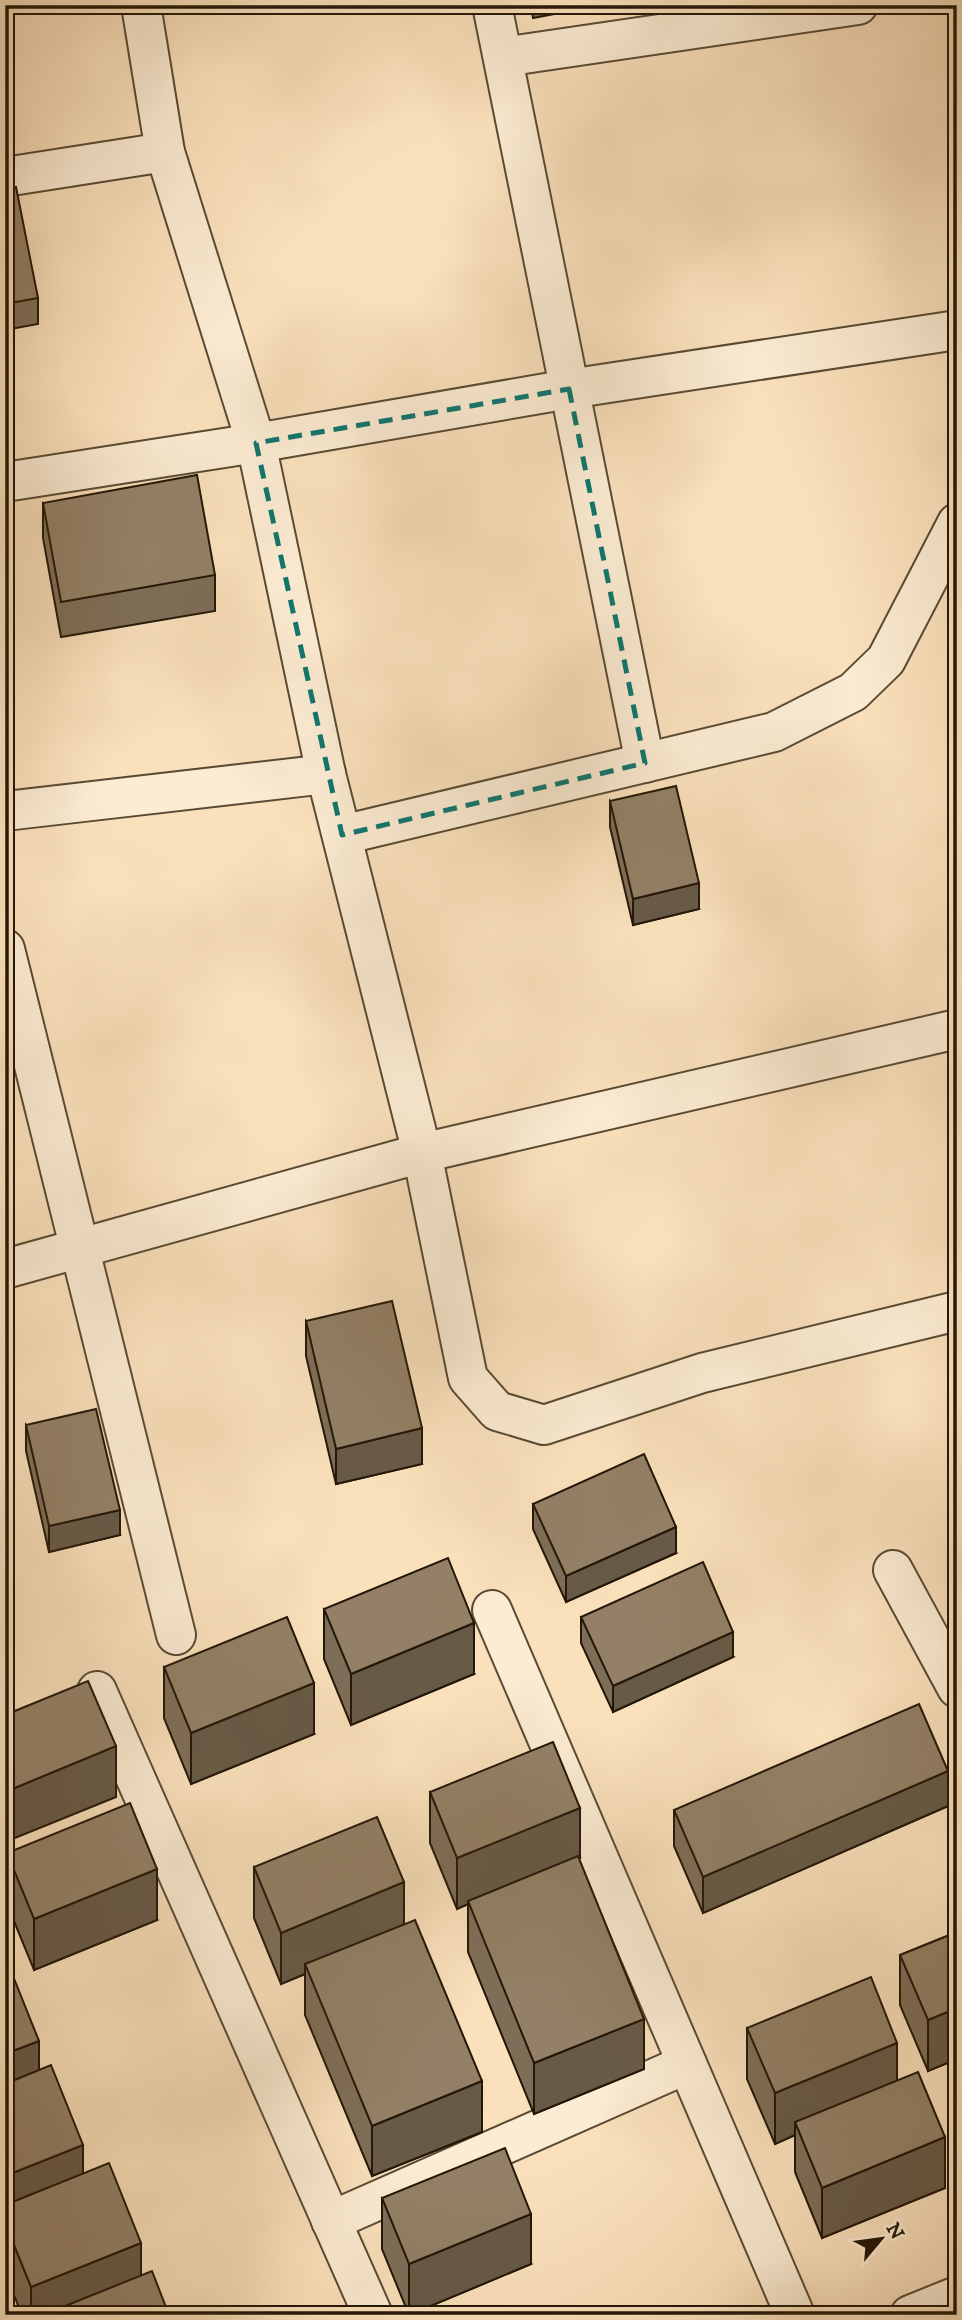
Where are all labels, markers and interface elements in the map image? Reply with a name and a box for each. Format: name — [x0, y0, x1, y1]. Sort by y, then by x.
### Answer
north arrow — [846, 2204, 916, 2274]
text: N — [881, 2219, 909, 2244]

